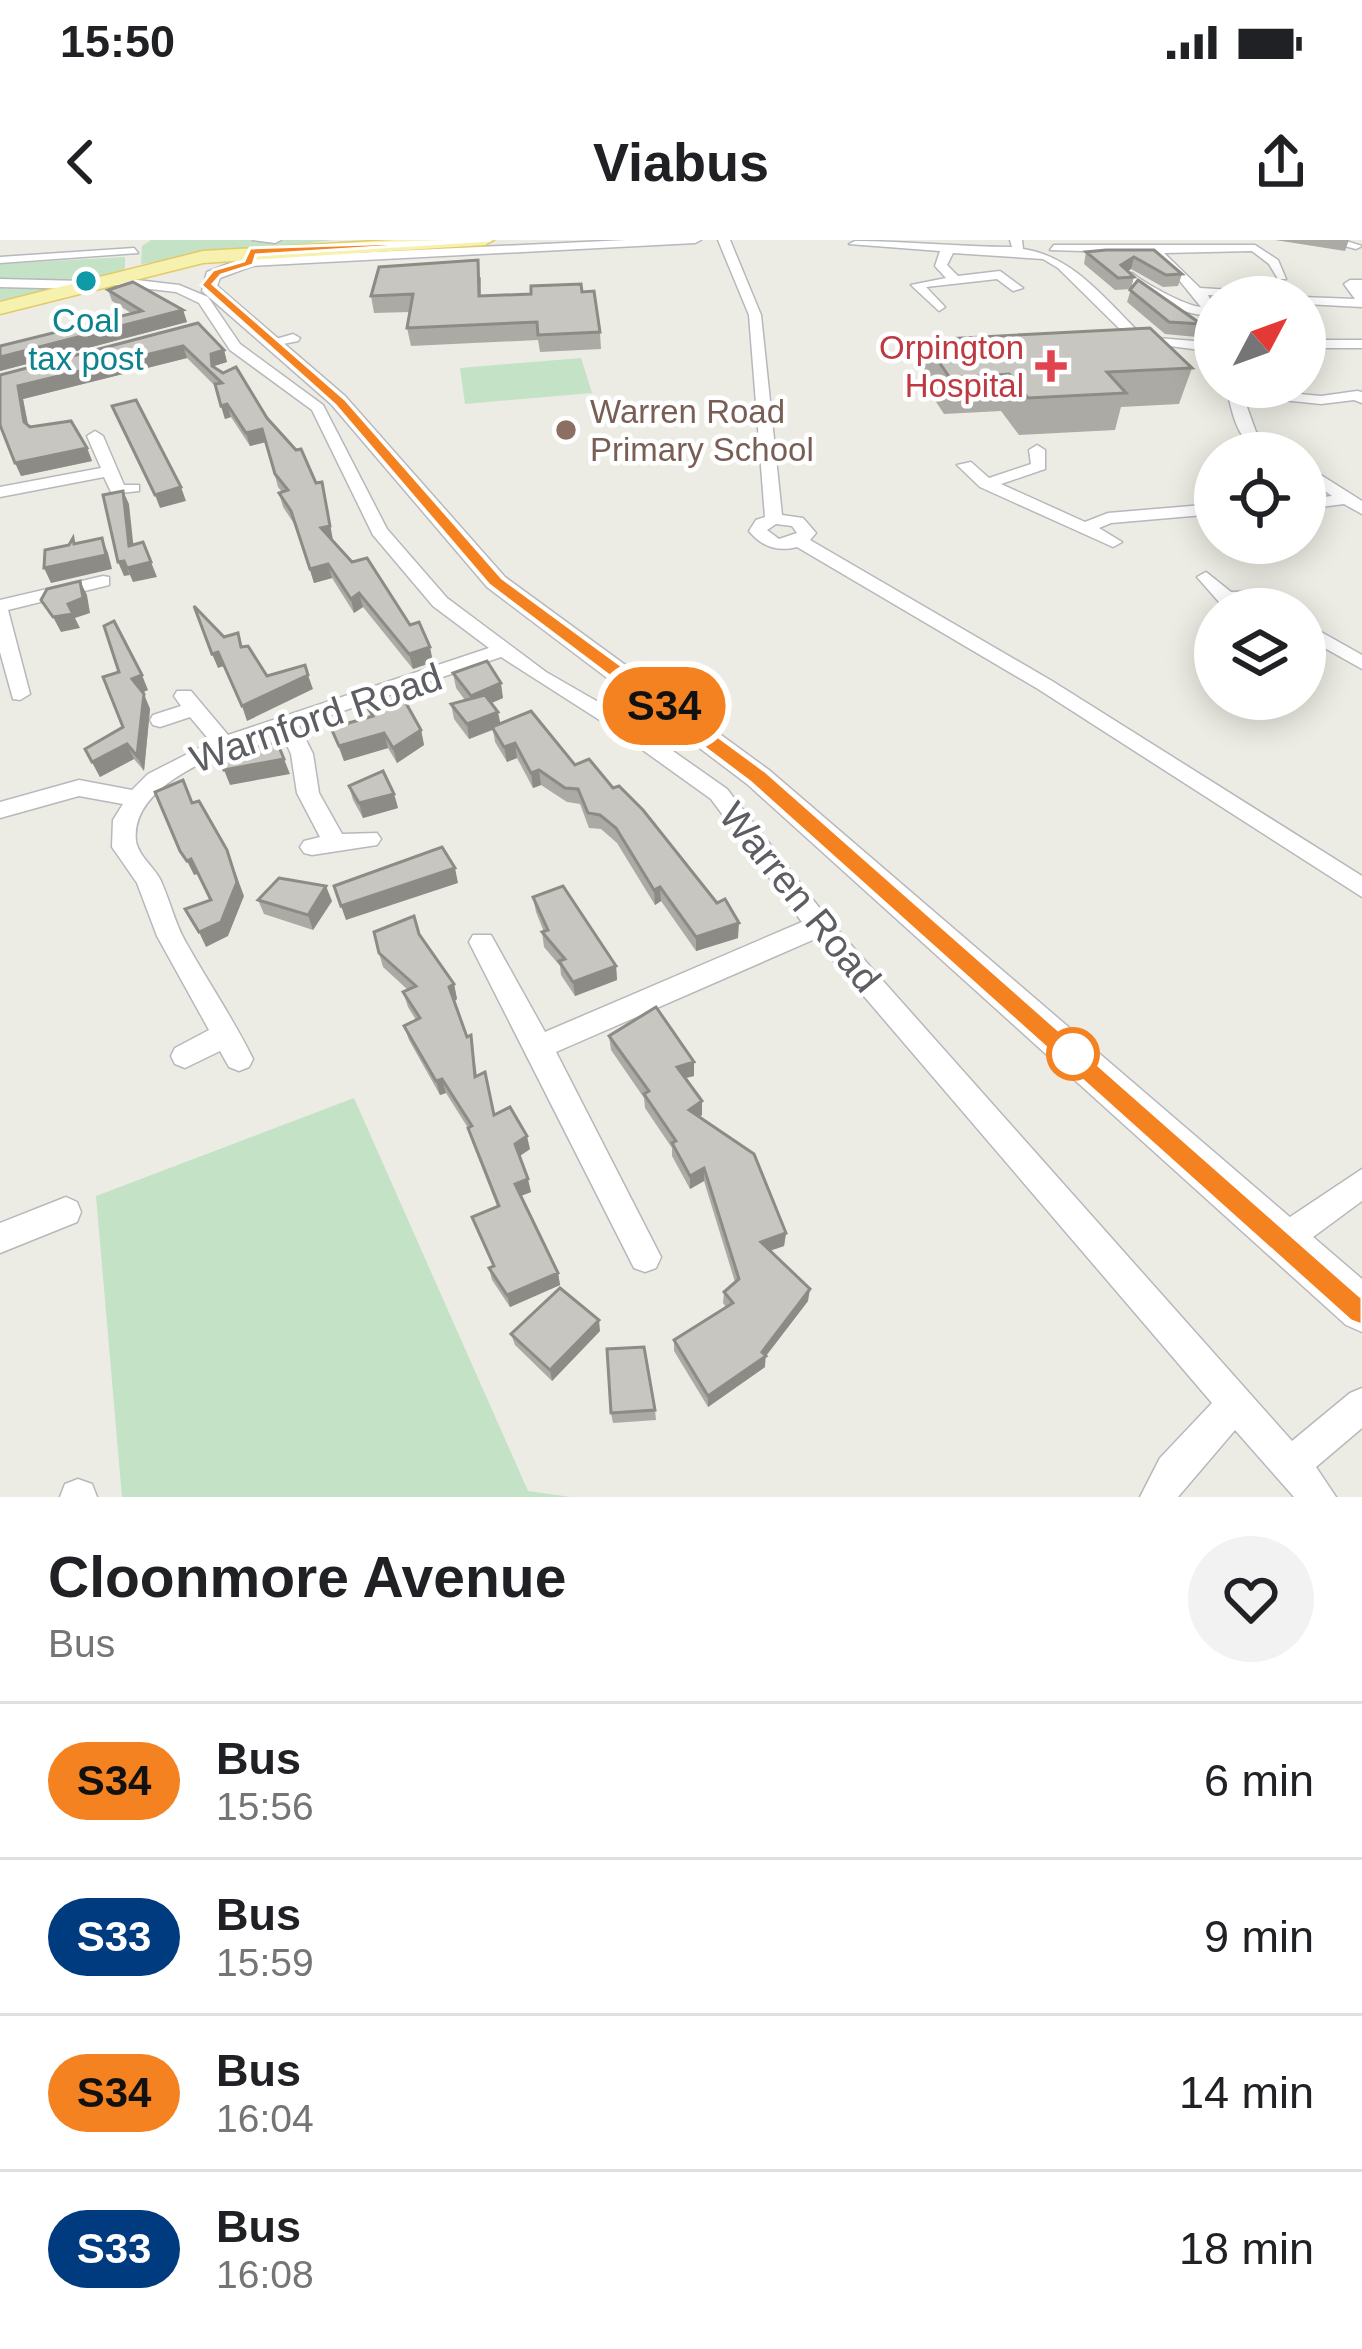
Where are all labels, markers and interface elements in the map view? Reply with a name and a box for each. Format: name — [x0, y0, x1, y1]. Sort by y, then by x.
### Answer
text: 15:50 — [60, 16, 175, 67]
icon: back — [48, 129, 114, 195]
icon: share — [1248, 129, 1314, 195]
text: Viabus — [593, 132, 769, 192]
marker: Coal tax post — [73, 268, 99, 294]
north arrow — [1194, 276, 1326, 408]
map controls — [1194, 276, 1326, 720]
place label: Coal tax post — [28, 302, 144, 377]
place label: Orpington Hospital — [879, 329, 1024, 404]
marker: Orpington Hospital — [1035, 350, 1067, 382]
place label: Warren Road Primary School — [590, 393, 814, 468]
marker: Warren Road Primary School — [553, 417, 579, 443]
button: locate — [1194, 432, 1326, 564]
button: layers — [1194, 588, 1326, 720]
street label: Warnford Road — [185, 655, 447, 781]
line badge: S34 — [595, 667, 733, 745]
text: S34 — [627, 682, 701, 729]
street label: Warren Road — [711, 794, 889, 1000]
unlabelled marker — [1048, 1029, 1098, 1079]
button: heart — [1188, 1536, 1314, 1662]
text: Cloonmore Avenue — [48, 1545, 566, 1609]
text: Bus — [48, 1622, 115, 1665]
text: Bus — [216, 1733, 301, 1784]
text: 6 min — [1204, 1755, 1314, 1806]
text: S34 — [77, 1757, 151, 1804]
text: 15:56 — [216, 1785, 314, 1828]
text: Bus — [216, 1889, 301, 1940]
text: 9 min — [1204, 1911, 1314, 1962]
text: S33 — [77, 1913, 151, 1960]
text: 15:59 — [216, 1941, 314, 1984]
text: Bus — [216, 2045, 301, 2096]
text: 14 min — [1179, 2067, 1314, 2118]
text: S34 — [77, 2069, 151, 2116]
text: 16:04 — [216, 2097, 314, 2140]
text: Bus — [216, 2201, 301, 2252]
text: 18 min — [1179, 2223, 1314, 2274]
text: S33 — [77, 2225, 151, 2272]
text: 16:08 — [216, 2253, 314, 2296]

